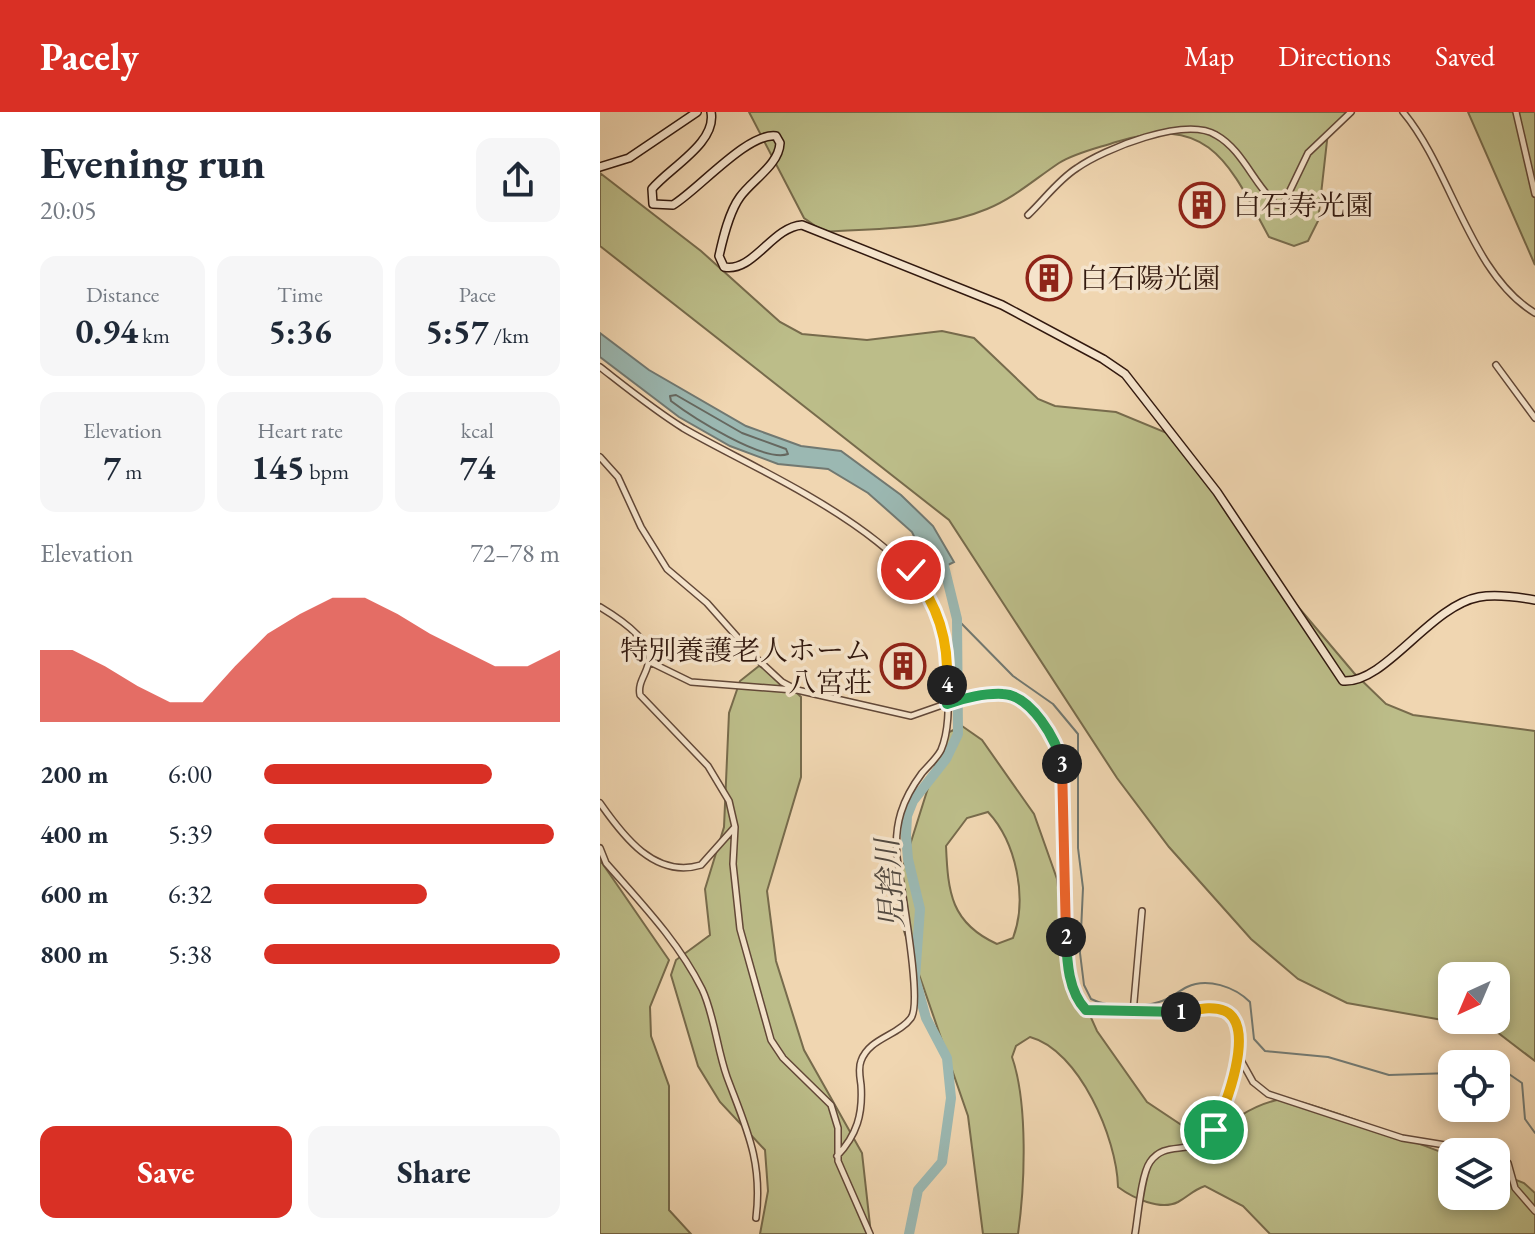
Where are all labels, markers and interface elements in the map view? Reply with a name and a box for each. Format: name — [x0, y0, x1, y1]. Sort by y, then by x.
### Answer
text: Pacely — [40, 32, 139, 81]
text: Map — [1184, 38, 1234, 74]
text: Directions — [1278, 38, 1391, 74]
text: Saved — [1435, 38, 1495, 74]
text: Evening run — [40, 134, 265, 191]
button: share — [476, 138, 560, 222]
building icon: 白石寿光園 — [1178, 181, 1226, 229]
place label: 白石寿光園 — [1233, 187, 1373, 223]
text: 20:05 — [40, 193, 96, 227]
building icon: 白石陽光園 — [1025, 254, 1073, 302]
place label: 白石陽光園 — [1080, 260, 1220, 296]
text: Distance — [86, 280, 159, 309]
text: Time — [277, 280, 323, 309]
text: Pace — [459, 280, 496, 309]
text: 0.94 — [76, 309, 138, 353]
text: 5:36 — [268, 309, 332, 353]
text: 5:57 — [425, 309, 489, 353]
text: km — [138, 321, 170, 350]
text: /km — [489, 321, 529, 350]
text: Elevation — [83, 416, 162, 445]
text: Heart rate — [257, 416, 343, 445]
text: kcal — [461, 416, 494, 445]
text: 7 — [103, 445, 121, 489]
text: 145 — [251, 445, 305, 489]
text: 74 — [459, 445, 495, 489]
text: m — [121, 457, 142, 486]
text: bpm — [305, 457, 349, 486]
text: Elevation — [40, 536, 134, 570]
text: 72–78 m — [470, 536, 560, 570]
pin — [877, 536, 945, 604]
icon: check — [889, 548, 933, 592]
place label: 特別養護老人ホーム 八宮荘 — [620, 632, 872, 700]
building icon: 特別養護老人ホーム 八宮荘 — [879, 642, 927, 690]
pin: 4 — [927, 665, 967, 705]
text: 4 — [941, 670, 953, 699]
pin: 3 — [1042, 744, 1082, 784]
text: 3 — [1056, 749, 1068, 778]
text: 200 m — [40, 757, 108, 791]
text: 6:00 — [168, 757, 212, 791]
text: 400 m — [40, 817, 108, 851]
text: 5:39 — [168, 817, 212, 851]
water label: 児捨川 — [867, 835, 912, 930]
text: 600 m — [40, 877, 108, 911]
text: 6:32 — [168, 877, 212, 911]
pin: 2 — [1046, 917, 1086, 957]
text: 2 — [1060, 922, 1072, 951]
text: 800 m — [40, 937, 108, 971]
text: 5:38 — [168, 937, 212, 971]
north arrow — [1438, 962, 1510, 1034]
map controls — [1438, 962, 1510, 1210]
pin: 1 — [1161, 992, 1201, 1032]
text: 1 — [1175, 997, 1187, 1026]
button: locate — [1438, 1050, 1510, 1122]
pin — [1180, 1096, 1248, 1164]
icon: arrive — [1192, 1108, 1236, 1152]
button: Save — [40, 1126, 292, 1218]
button: Share — [308, 1126, 560, 1218]
button: layers — [1438, 1138, 1510, 1210]

